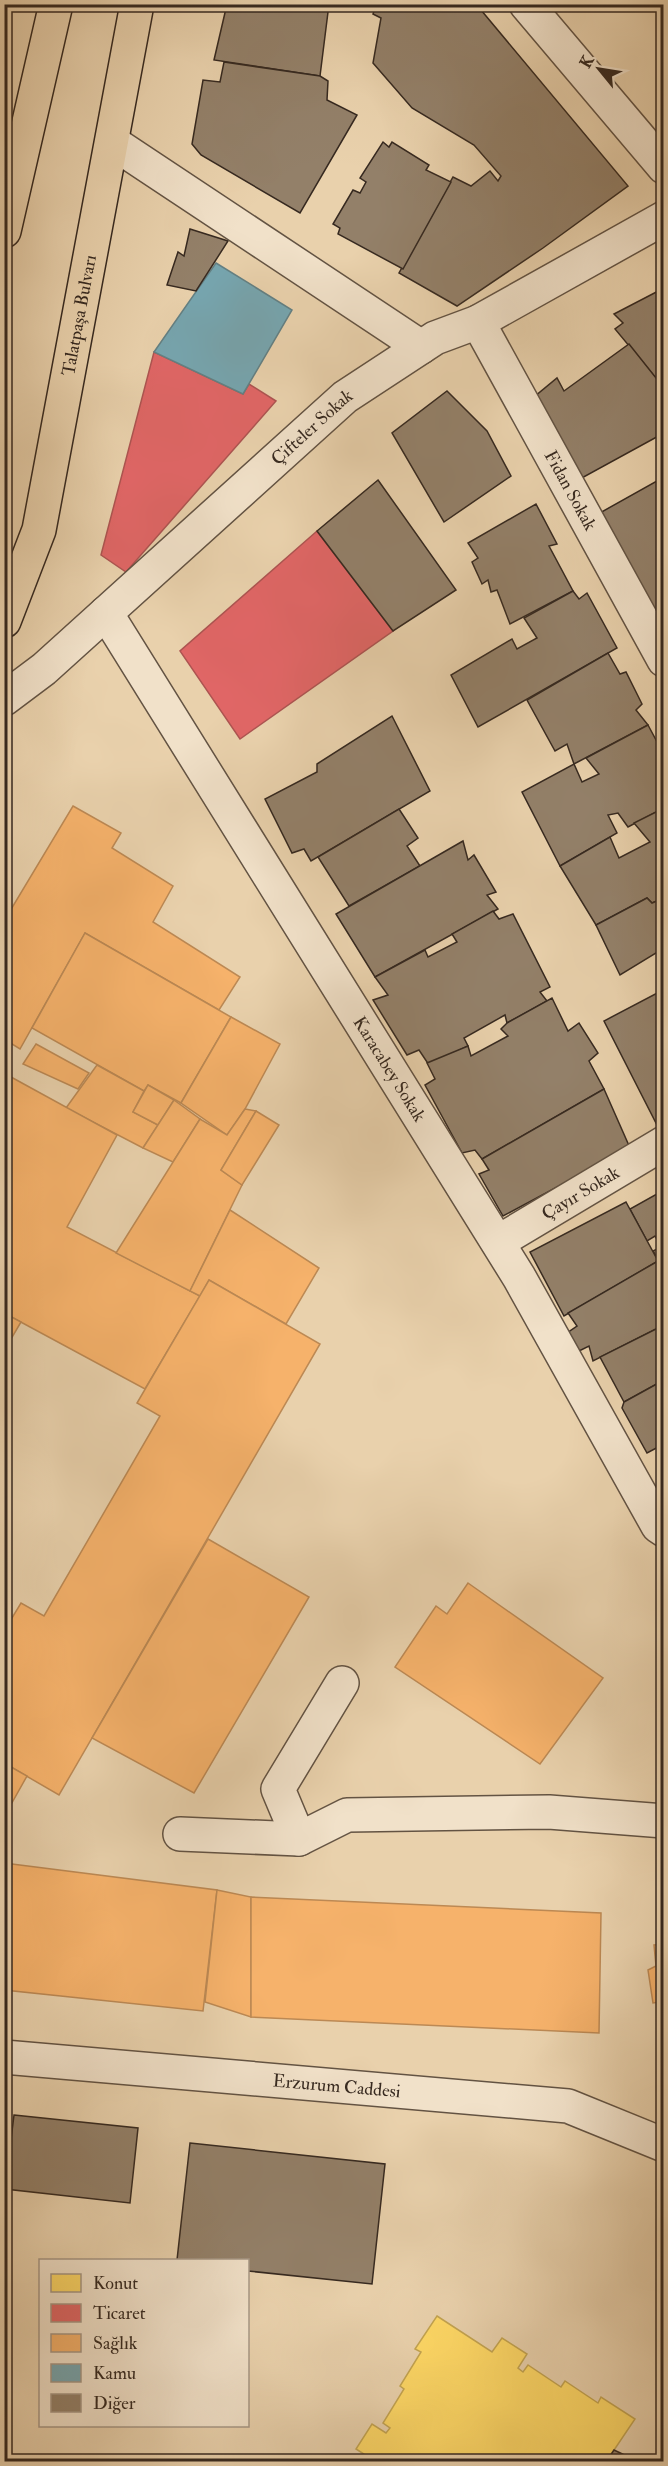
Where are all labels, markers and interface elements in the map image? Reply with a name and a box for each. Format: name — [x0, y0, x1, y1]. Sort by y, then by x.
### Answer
north arrow — [569, 39, 629, 99]
text: K — [575, 51, 599, 72]
street label: Talatpaşa Bulvarı — [56, 253, 102, 378]
street label: Çifteler Sokak — [266, 383, 357, 470]
street label: Fidan Sokak — [539, 446, 602, 535]
street label: Karacabey Sokak — [348, 1012, 431, 1126]
street label: Çayır Sokak — [537, 1161, 624, 1225]
street label: Erzurum Caddesi — [272, 2069, 402, 2103]
legend — [39, 2259, 249, 2427]
text: Konut — [93, 2272, 138, 2295]
text: Ticaret — [93, 2302, 146, 2325]
text: Sağlık — [93, 2332, 138, 2355]
text: Kamu — [93, 2362, 136, 2385]
text: Diğer — [93, 2392, 136, 2415]

